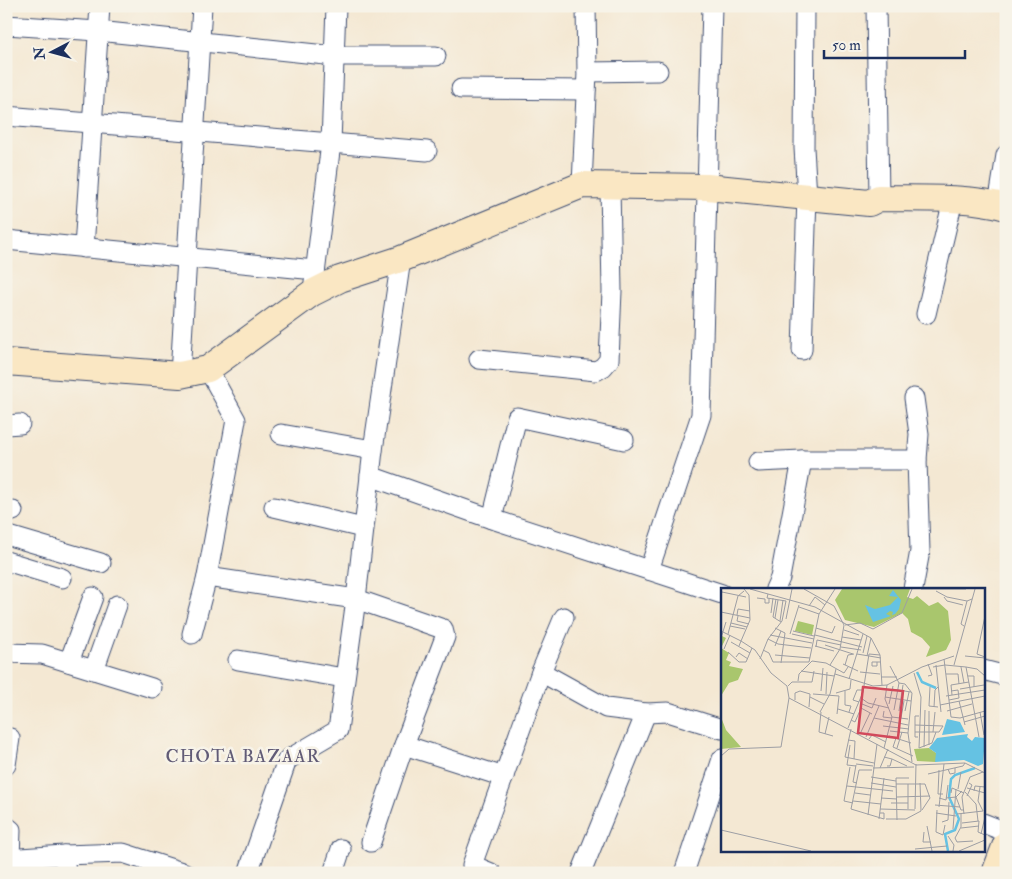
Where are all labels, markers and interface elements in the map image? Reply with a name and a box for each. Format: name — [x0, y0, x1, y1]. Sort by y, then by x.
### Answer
north arrow — [28, 28, 78, 78]
scale bar — [824, 28, 966, 60]
text: 50 m — [832, 36, 861, 55]
text: N — [30, 46, 49, 61]
inset map — [721, 588, 984, 852]
district label: CHOTA BAZAAR — [166, 745, 321, 768]

